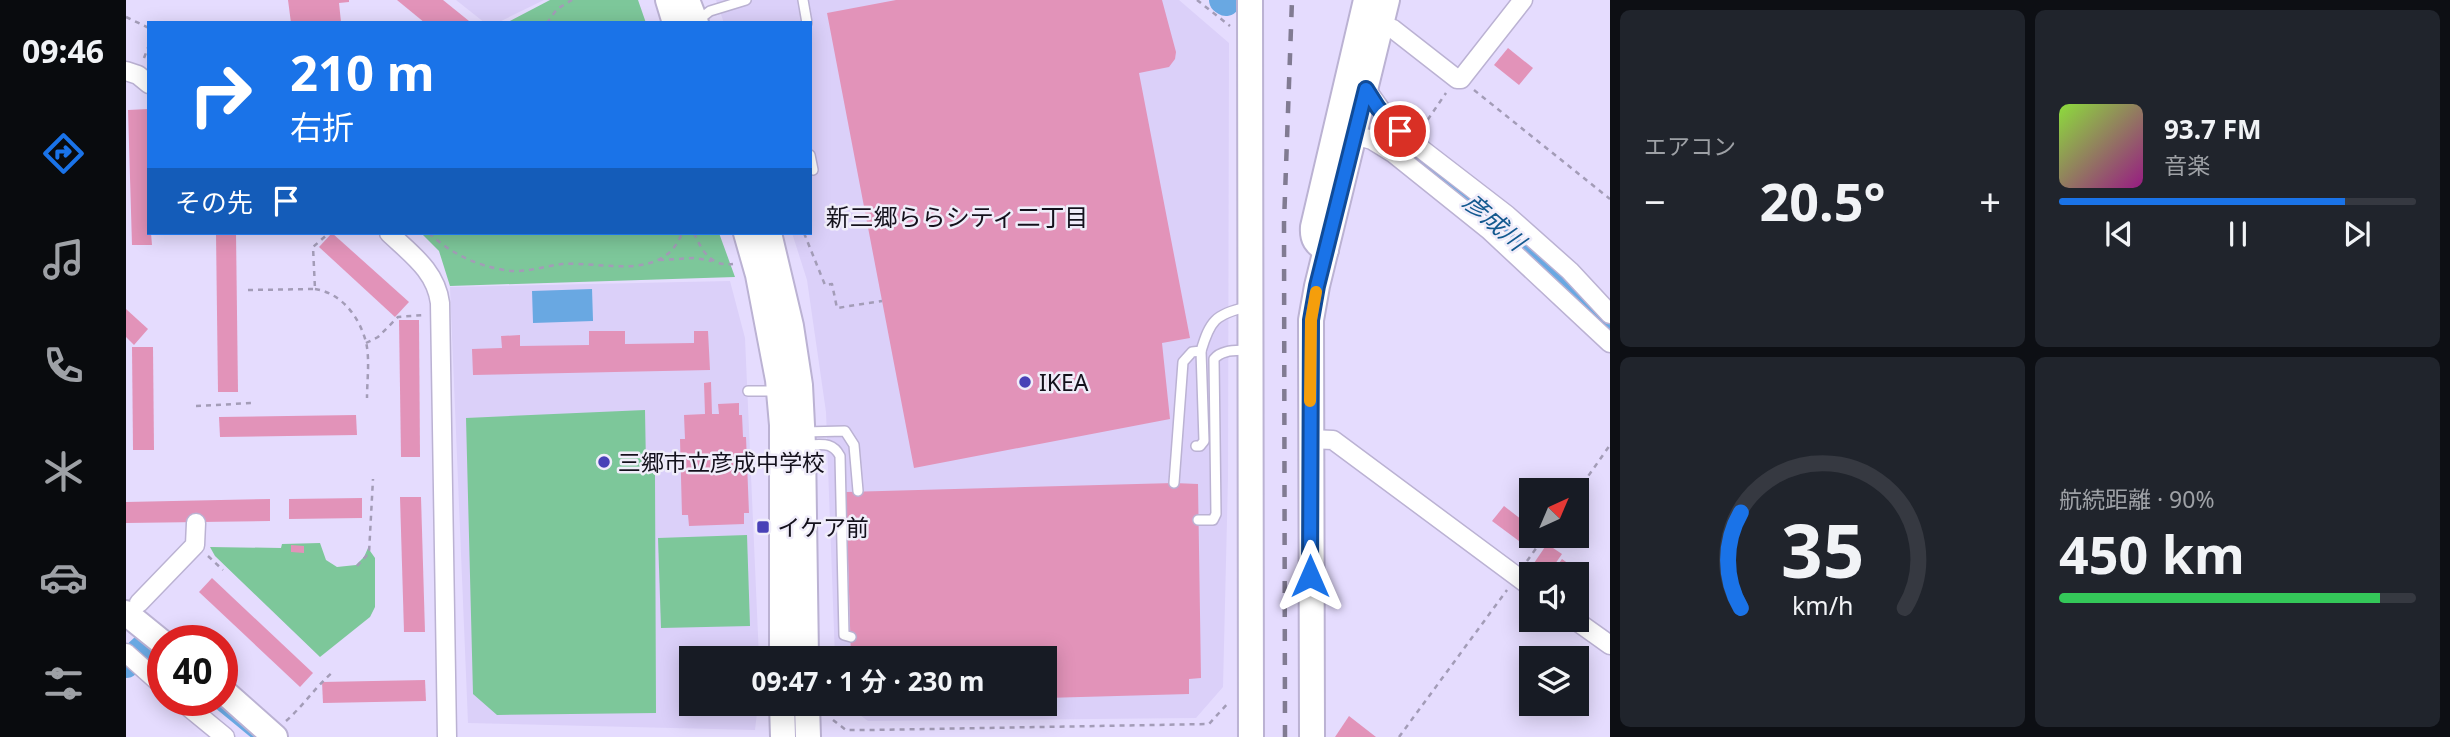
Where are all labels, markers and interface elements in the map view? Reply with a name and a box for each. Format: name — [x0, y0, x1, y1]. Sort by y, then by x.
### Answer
text: 09:46 — [22, 29, 104, 72]
text: 210 m — [290, 39, 435, 105]
icon: right — [175, 49, 266, 140]
pin — [1370, 101, 1430, 161]
text: 右折 — [290, 105, 354, 148]
text: 93.7 FM — [2164, 111, 2261, 147]
icon: arrive — [1381, 112, 1419, 150]
icon: directions — [39, 129, 88, 178]
text: エアコン — [1644, 130, 1736, 162]
text: 音楽 — [2164, 149, 2210, 181]
text: 20.5° — [1760, 165, 1885, 236]
text: − — [1644, 175, 1666, 227]
text: + — [1979, 175, 2001, 227]
icon: arrive — [267, 182, 305, 220]
text: その先 — [175, 184, 253, 220]
water label: 彦成川 — [1457, 185, 1535, 259]
district label: 新三郷ららシティ二丁目 — [826, 200, 1088, 233]
icon: previous — [2100, 215, 2138, 253]
icon: pause — [2219, 215, 2257, 253]
icon: next — [2338, 215, 2376, 253]
icon: music — [39, 235, 88, 284]
icon: phone — [39, 341, 88, 390]
place label: IKEA — [1039, 366, 1089, 398]
marker: IKEA — [1017, 374, 1033, 390]
place label: 三郷市立彦成中学校 — [618, 446, 825, 478]
icon: climate — [39, 447, 88, 496]
marker: 三郷市立彦成中学校 — [596, 454, 612, 470]
north arrow — [1519, 478, 1589, 548]
map controls — [1519, 478, 1589, 716]
text: 航続距離 · 90% — [2059, 483, 2215, 515]
text: 35 — [1781, 500, 1864, 599]
place label: イケア前 — [777, 511, 869, 543]
text: 450 km — [2059, 518, 2245, 589]
marker: イケア前 — [755, 519, 771, 535]
position arrow — [1273, 539, 1347, 613]
icon: car — [39, 553, 88, 602]
button: sound — [1519, 562, 1589, 632]
text: km/h — [1792, 588, 1853, 622]
speed limit sign: 40 — [147, 625, 238, 716]
button: layers — [1519, 646, 1589, 716]
icon: filters — [39, 659, 88, 708]
text: 09:47 · 1 分 · 230 m — [752, 663, 984, 699]

